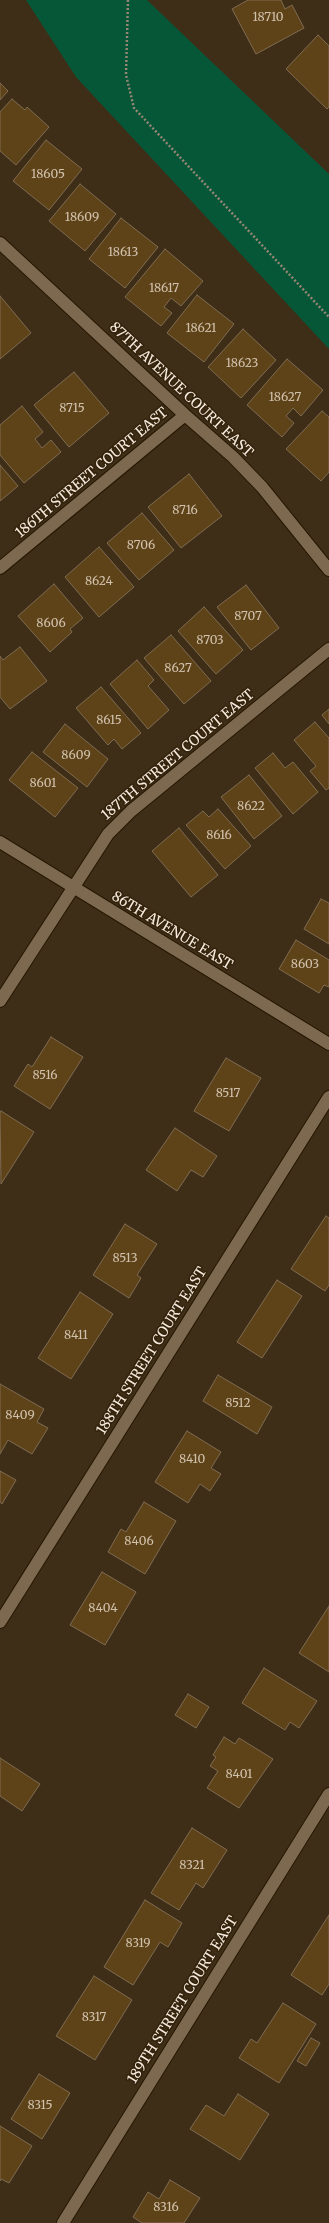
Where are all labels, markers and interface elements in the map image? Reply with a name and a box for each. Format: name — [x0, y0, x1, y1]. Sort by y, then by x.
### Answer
house number: 18710 — [252, 11, 284, 25]
house number: 18605 — [31, 168, 65, 182]
house number: 18609 — [65, 211, 99, 225]
house number: 18613 — [108, 246, 138, 260]
house number: 18617 — [149, 282, 179, 296]
street label: 87TH AVENUE COURT EAST — [106, 319, 256, 461]
house number: 18621 — [185, 322, 217, 336]
house number: 18623 — [226, 357, 258, 371]
house number: 18627 — [269, 391, 301, 405]
house number: 8715 — [59, 402, 85, 416]
street label: 186TH STREET COURT EAST — [12, 404, 172, 542]
house number: 8716 — [172, 504, 198, 518]
house number: 8706 — [127, 539, 155, 553]
house number: 8624 — [85, 575, 113, 589]
house number: 8707 — [234, 610, 262, 624]
house number: 8606 — [36, 617, 66, 631]
house number: 8703 — [196, 634, 224, 648]
house number: 8627 — [164, 662, 192, 676]
street label: 187TH STREET COURT EAST — [98, 686, 258, 824]
house number: 8615 — [96, 714, 122, 728]
house number: 8609 — [61, 749, 91, 763]
house number: 8601 — [29, 777, 57, 791]
house number: 8622 — [237, 800, 265, 814]
house number: 8616 — [206, 829, 232, 843]
street label: 86TH AVENUE EAST — [108, 888, 236, 974]
house number: 8603 — [291, 958, 319, 972]
house number: 8516 — [32, 1069, 58, 1083]
house number: 8517 — [216, 1087, 240, 1101]
house number: 8513 — [113, 1252, 137, 1266]
street label: 188TH STREET COURT EAST — [93, 1264, 211, 1438]
house number: 8411 — [64, 1329, 88, 1343]
house number: 8512 — [225, 1397, 251, 1411]
house number: 8409 — [5, 1409, 35, 1423]
house number: 8410 — [179, 1453, 205, 1467]
house number: 8406 — [124, 1535, 154, 1549]
house number: 8404 — [88, 1602, 118, 1616]
house number: 8401 — [225, 1768, 253, 1782]
house number: 8321 — [179, 1859, 205, 1873]
street label: 189TH STREET COURT EAST — [124, 1913, 242, 2087]
house number: 8319 — [125, 1937, 151, 1951]
house number: 8317 — [82, 2011, 106, 2025]
house number: 8315 — [27, 2099, 53, 2113]
house number: 8316 — [153, 2201, 179, 2215]

